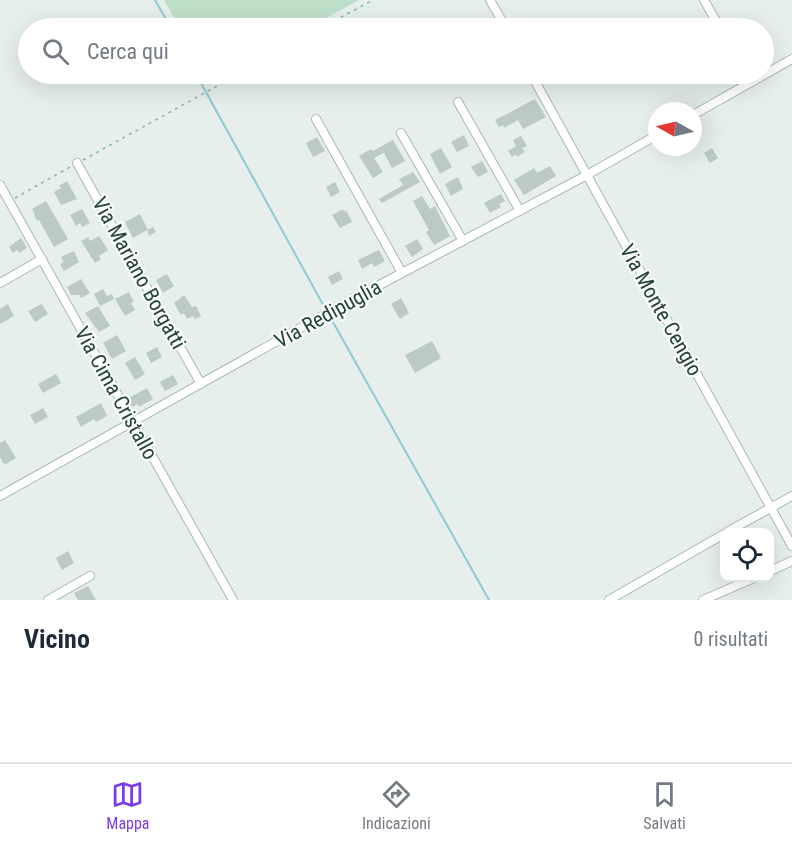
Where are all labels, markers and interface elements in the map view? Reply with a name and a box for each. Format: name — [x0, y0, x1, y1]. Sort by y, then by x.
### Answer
search box — [18, 18, 774, 84]
icon: search — [39, 35, 72, 68]
text: Cerca qui — [87, 39, 169, 64]
north arrow — [648, 102, 702, 156]
street label: Via Mariano Borgatti — [87, 193, 191, 353]
street label: Via Monte Cengio — [615, 240, 707, 380]
street label: Via Redipuglia — [270, 275, 386, 353]
street label: Via Cima Cristallo — [70, 322, 162, 464]
map controls — [720, 528, 774, 582]
button: locate — [720, 528, 774, 582]
text: Vicino — [24, 624, 90, 654]
text: 0 risultati — [693, 627, 768, 651]
tab: Mappa — [106, 778, 150, 833]
tab: Indicazioni — [362, 778, 431, 833]
tab: Salvati — [643, 778, 686, 833]

